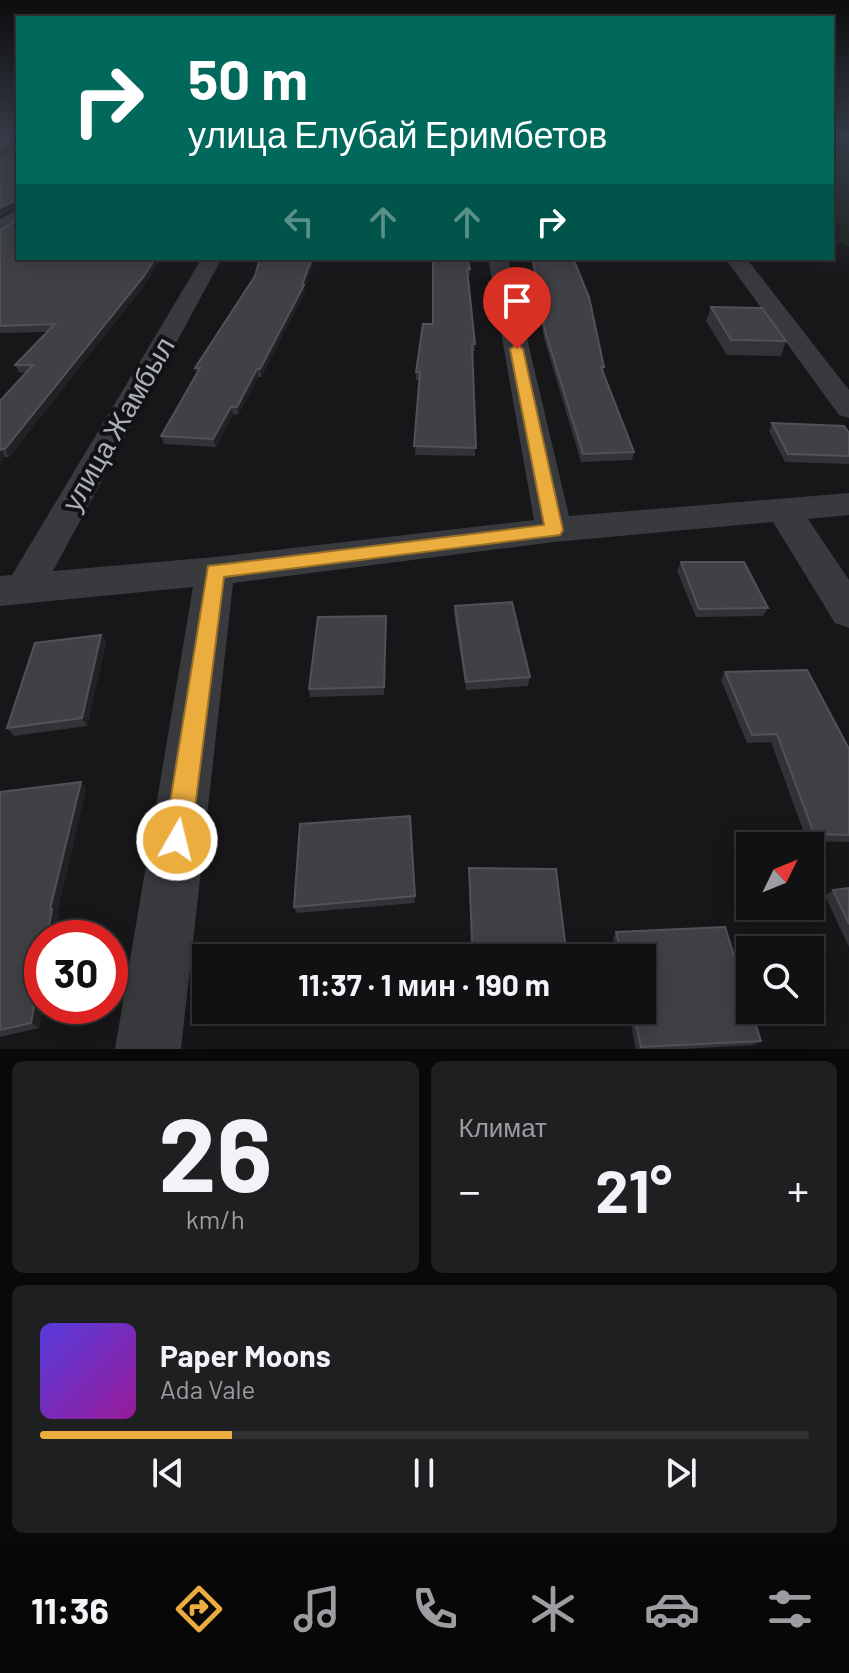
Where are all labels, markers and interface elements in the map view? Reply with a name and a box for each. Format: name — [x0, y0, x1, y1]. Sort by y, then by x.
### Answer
text: 50 m — [188, 44, 308, 111]
icon: right — [56, 48, 160, 152]
text: улица Елубай Еримбетов — [188, 112, 607, 155]
icon: left — [277, 200, 321, 244]
icon: ahead — [361, 200, 405, 244]
icon: ahead — [445, 200, 489, 244]
icon: right — [529, 200, 573, 244]
pin — [483, 267, 551, 349]
icon: arrive — [495, 279, 539, 323]
street label: улица Жамбыл — [53, 330, 181, 517]
position arrow — [135, 798, 219, 882]
north arrow — [736, 832, 824, 920]
map controls — [736, 832, 824, 1024]
speed limit sign: 30 — [24, 920, 128, 1024]
button: search — [736, 936, 824, 1024]
text: 11:37 · 1 мин · 190 m — [298, 966, 550, 1002]
text: 26 — [158, 1088, 272, 1213]
text: Климат — [459, 1111, 547, 1142]
text: 21° — [595, 1153, 672, 1225]
text: − — [459, 1163, 481, 1216]
text: + — [787, 1163, 809, 1216]
text: km/h — [186, 1203, 245, 1234]
text: Paper Moons — [160, 1337, 331, 1373]
text: Ada Vale — [160, 1373, 255, 1404]
icon: previous — [146, 1451, 190, 1495]
icon: pause — [402, 1451, 446, 1495]
icon: next — [659, 1451, 703, 1495]
icon: directions — [171, 1581, 227, 1637]
icon: music — [289, 1581, 345, 1637]
icon: phone — [407, 1581, 463, 1637]
icon: climate — [525, 1581, 581, 1637]
icon: car — [644, 1581, 700, 1637]
icon: filters — [762, 1581, 818, 1637]
text: 11:36 — [31, 1588, 109, 1631]

